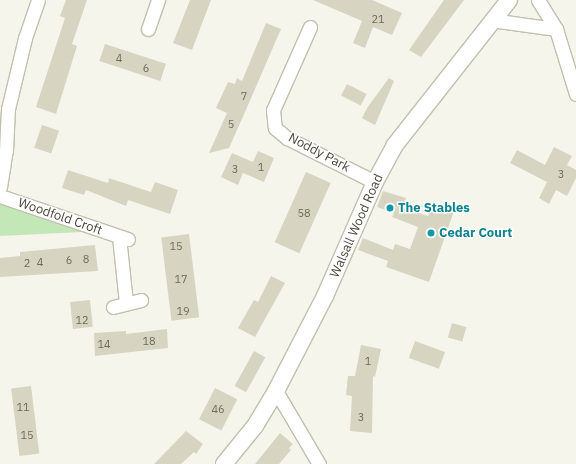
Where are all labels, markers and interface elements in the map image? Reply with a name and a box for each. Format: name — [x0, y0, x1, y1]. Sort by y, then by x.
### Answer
house number: 21 — [371, 12, 385, 26]
house number: 4 — [116, 51, 122, 65]
house number: 6 — [143, 61, 149, 75]
house number: 7 — [241, 89, 247, 103]
house number: 5 — [228, 117, 234, 131]
street label: Noddy Park — [286, 130, 352, 176]
house number: 1 — [258, 160, 264, 174]
house number: 3 — [232, 162, 238, 176]
house number: 3 — [558, 167, 564, 181]
street label: Walsall Wood Road — [327, 172, 387, 280]
street label: Woodfold Croft — [16, 195, 104, 239]
place label: The Stables — [398, 200, 470, 216]
marker: The Stables — [385, 203, 395, 213]
house number: 58 — [297, 206, 311, 220]
place label: Cedar Court — [439, 225, 512, 241]
marker: Cedar Court — [426, 228, 436, 238]
house number: 15 — [169, 239, 183, 253]
house number: 8 — [83, 252, 89, 266]
house number: 6 — [66, 253, 72, 267]
house number: 4 — [37, 255, 43, 269]
house number: 2 — [24, 256, 30, 270]
house number: 17 — [174, 272, 188, 286]
house number: 19 — [176, 304, 190, 318]
house number: 12 — [75, 313, 89, 327]
house number: 18 — [142, 334, 156, 348]
house number: 14 — [97, 337, 111, 351]
house number: 1 — [365, 354, 371, 368]
house number: 11 — [16, 400, 30, 414]
house number: 46 — [211, 402, 225, 416]
house number: 3 — [358, 410, 364, 424]
house number: 15 — [20, 428, 34, 442]

